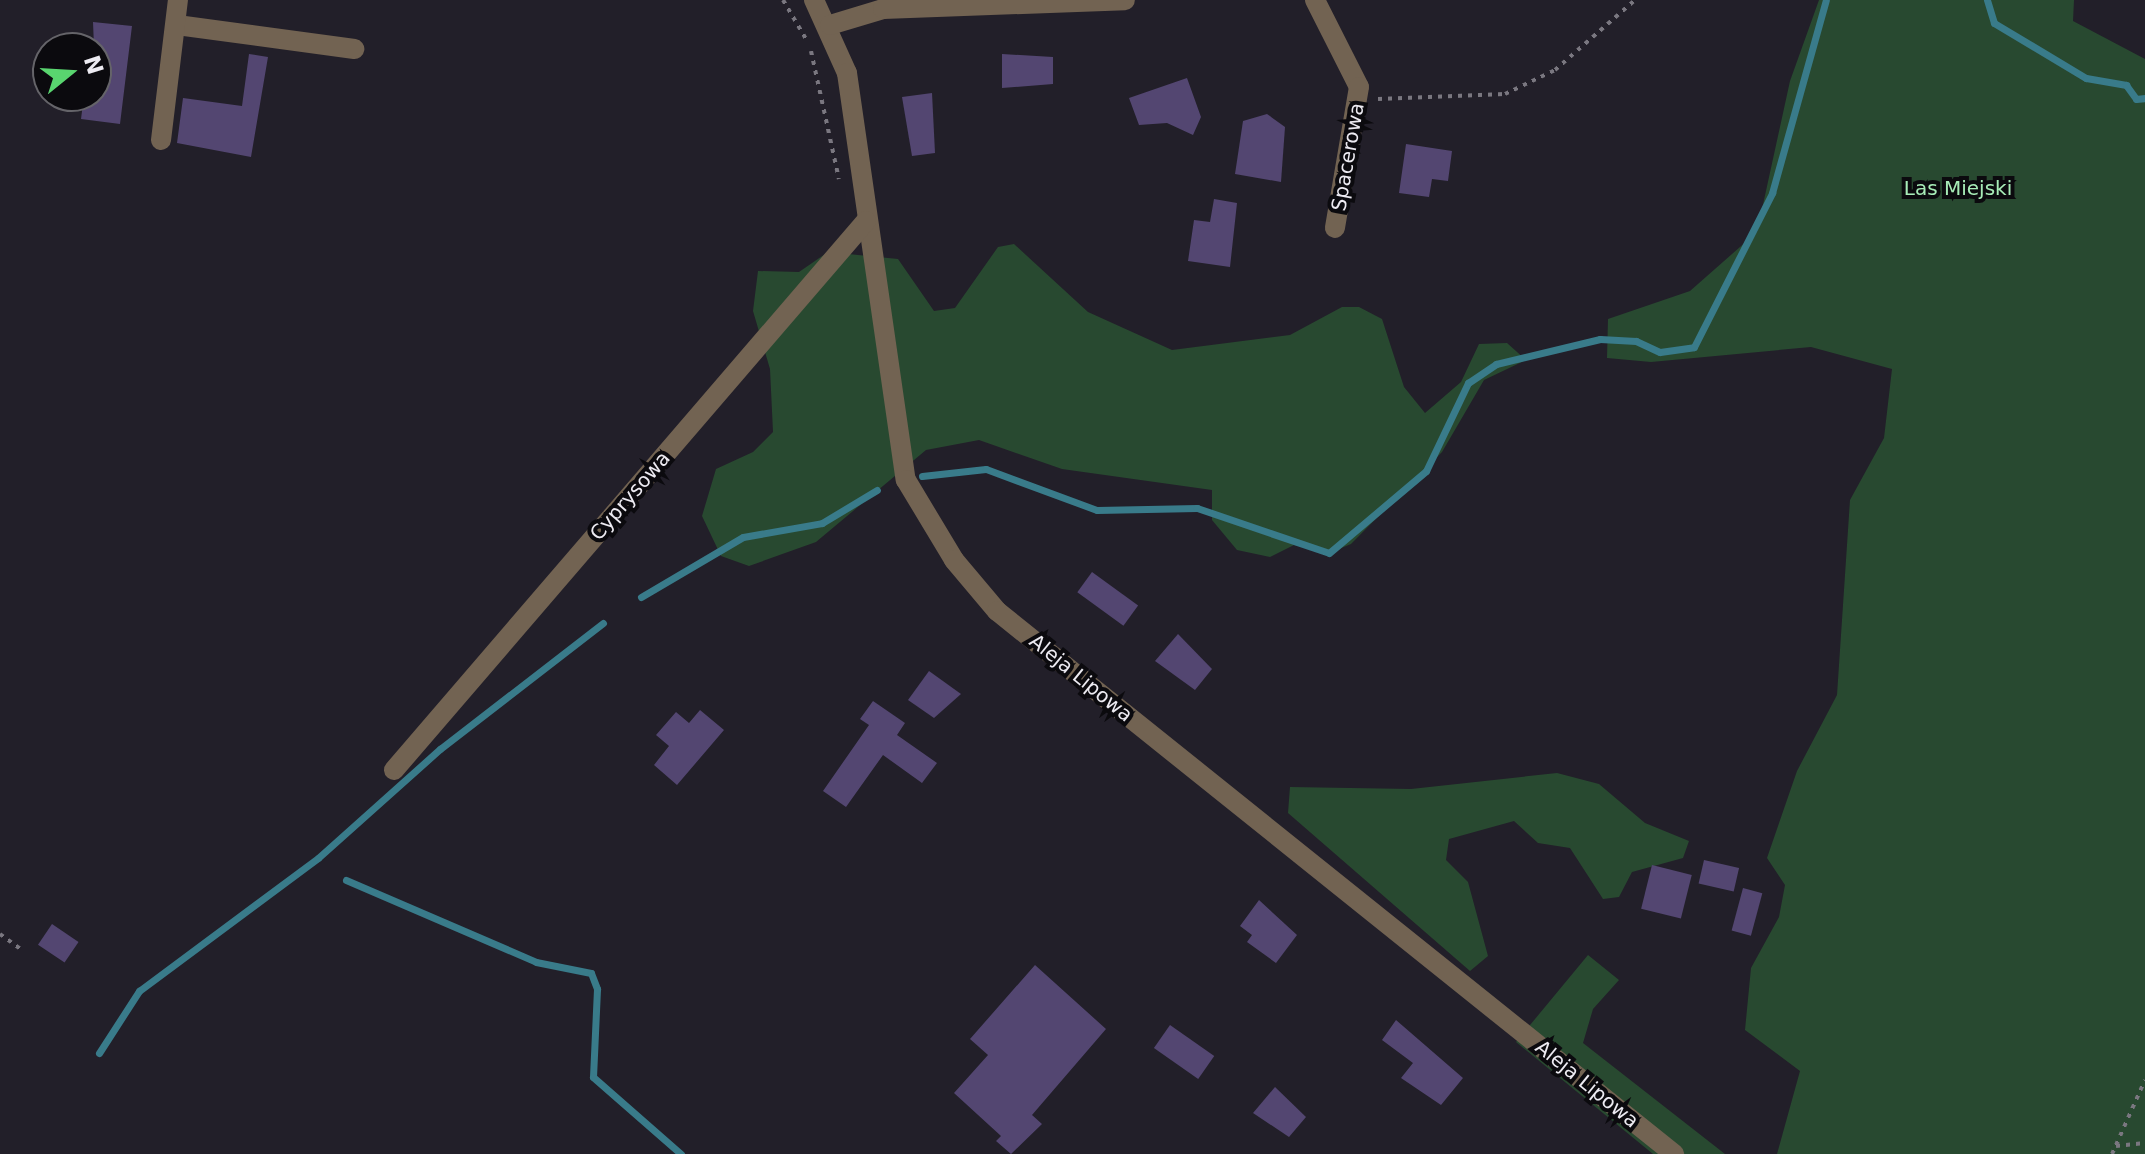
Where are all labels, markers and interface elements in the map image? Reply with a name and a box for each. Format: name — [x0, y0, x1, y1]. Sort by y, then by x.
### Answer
north arrow — [32, 32, 112, 112]
text: N — [79, 52, 108, 78]
street label: Spacerowa — [1327, 101, 1369, 213]
park label: Las Miejski — [1904, 176, 2012, 200]
street label: Cyprysowa — [585, 447, 675, 545]
street label: Aleja Lipowa — [1025, 629, 1137, 727]
street label: Aleja Lipowa — [1531, 1035, 1643, 1133]

